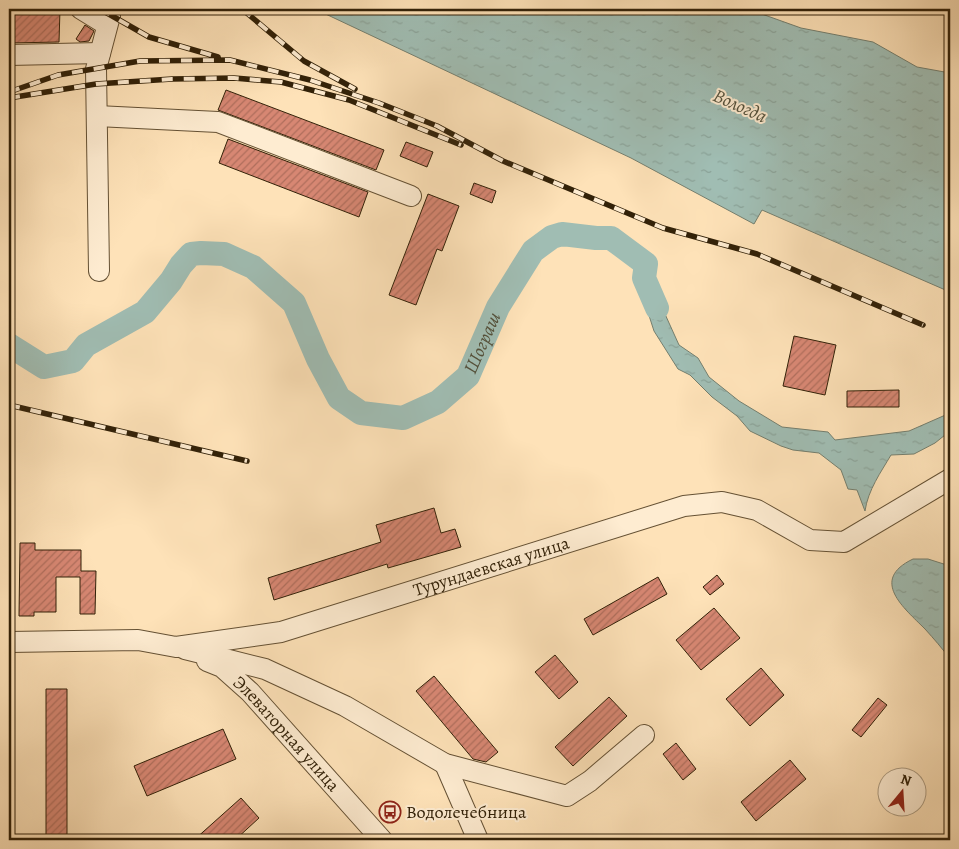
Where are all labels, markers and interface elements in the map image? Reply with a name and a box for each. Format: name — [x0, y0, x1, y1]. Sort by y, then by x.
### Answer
water label: Вологда — [709, 83, 771, 129]
water label: Шограш — [457, 308, 507, 378]
street label: Турундаевская улица — [410, 530, 573, 602]
street label: Элеваторная улица — [228, 670, 346, 797]
north arrow — [876, 766, 926, 816]
text: N — [898, 770, 914, 791]
bus stop icon: Водолечебница — [378, 800, 402, 824]
place label: Водолечебница — [406, 800, 527, 824]

